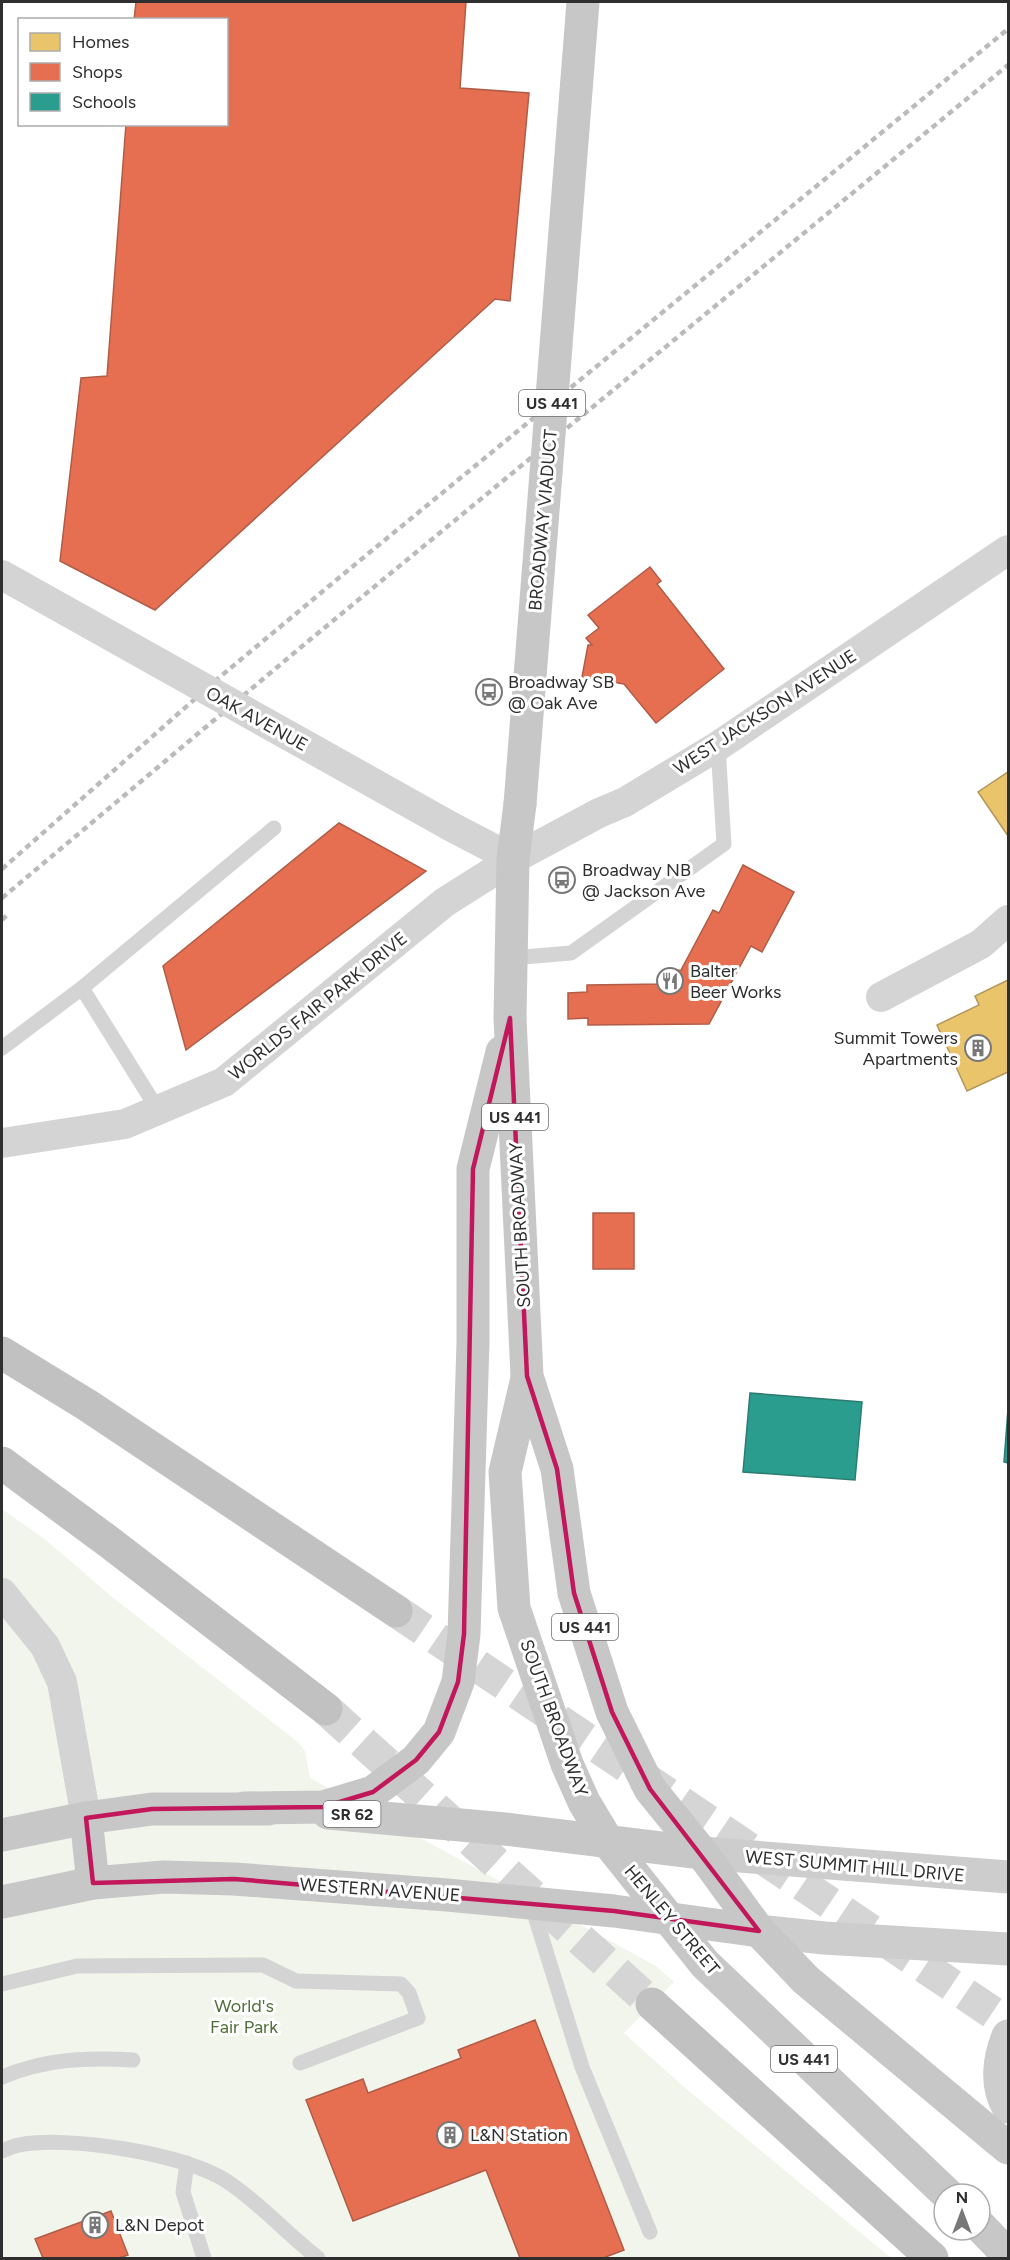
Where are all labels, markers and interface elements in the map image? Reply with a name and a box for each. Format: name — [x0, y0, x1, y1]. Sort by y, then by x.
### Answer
legend — [18, 18, 228, 126]
text: Homes — [72, 31, 130, 53]
text: Shops — [72, 61, 123, 83]
text: Schools — [72, 91, 136, 113]
road number: US 441 — [519, 390, 585, 416]
street label: BROADWAY VIADUCT — [524, 428, 562, 612]
street label: WEST JACKSON AVENUE — [669, 645, 861, 779]
place label: Broadway SB @ Oak Ave — [508, 671, 614, 714]
bus stop icon: Broadway SB @ Oak Ave — [474, 677, 504, 707]
street label: OAK AVENUE — [202, 682, 312, 756]
place label: Broadway NB @ Jackson Ave — [582, 859, 706, 902]
bus stop icon: Broadway NB @ Jackson Ave — [547, 865, 577, 895]
street label: WORLDS FAIR PARK DRIVE — [224, 927, 412, 1085]
place label: Balter Beer Works — [690, 960, 781, 1003]
restaurant icon: Balter Beer Works — [655, 966, 685, 996]
place label: Summit Towers Apartments — [834, 1027, 958, 1070]
building icon: Summit Towers Apartments — [963, 1033, 993, 1063]
road number: US 441 — [482, 1104, 548, 1130]
street label: SOUTH BROADWAY — [505, 1142, 535, 1308]
road number: US 441 — [552, 1614, 618, 1640]
street label: SOUTH BROADWAY — [515, 1636, 593, 1800]
road number: SR 62 — [324, 1801, 380, 1827]
street label: WEST SUMMIT HILL DRIVE — [744, 1845, 966, 1887]
street label: HENLEY STREET — [620, 1860, 724, 1980]
street label: WESTERN AVENUE — [299, 1873, 461, 1907]
park label: World's Fair Park — [210, 1995, 278, 2038]
road number: US 441 — [771, 2046, 837, 2072]
building icon: L&N Station — [435, 2120, 465, 2150]
place label: L&N Station — [470, 2124, 568, 2146]
north arrow — [932, 2182, 992, 2242]
text: N — [956, 2188, 968, 2207]
building icon: L&N Depot — [80, 2210, 110, 2240]
place label: L&N Depot — [115, 2214, 205, 2236]

